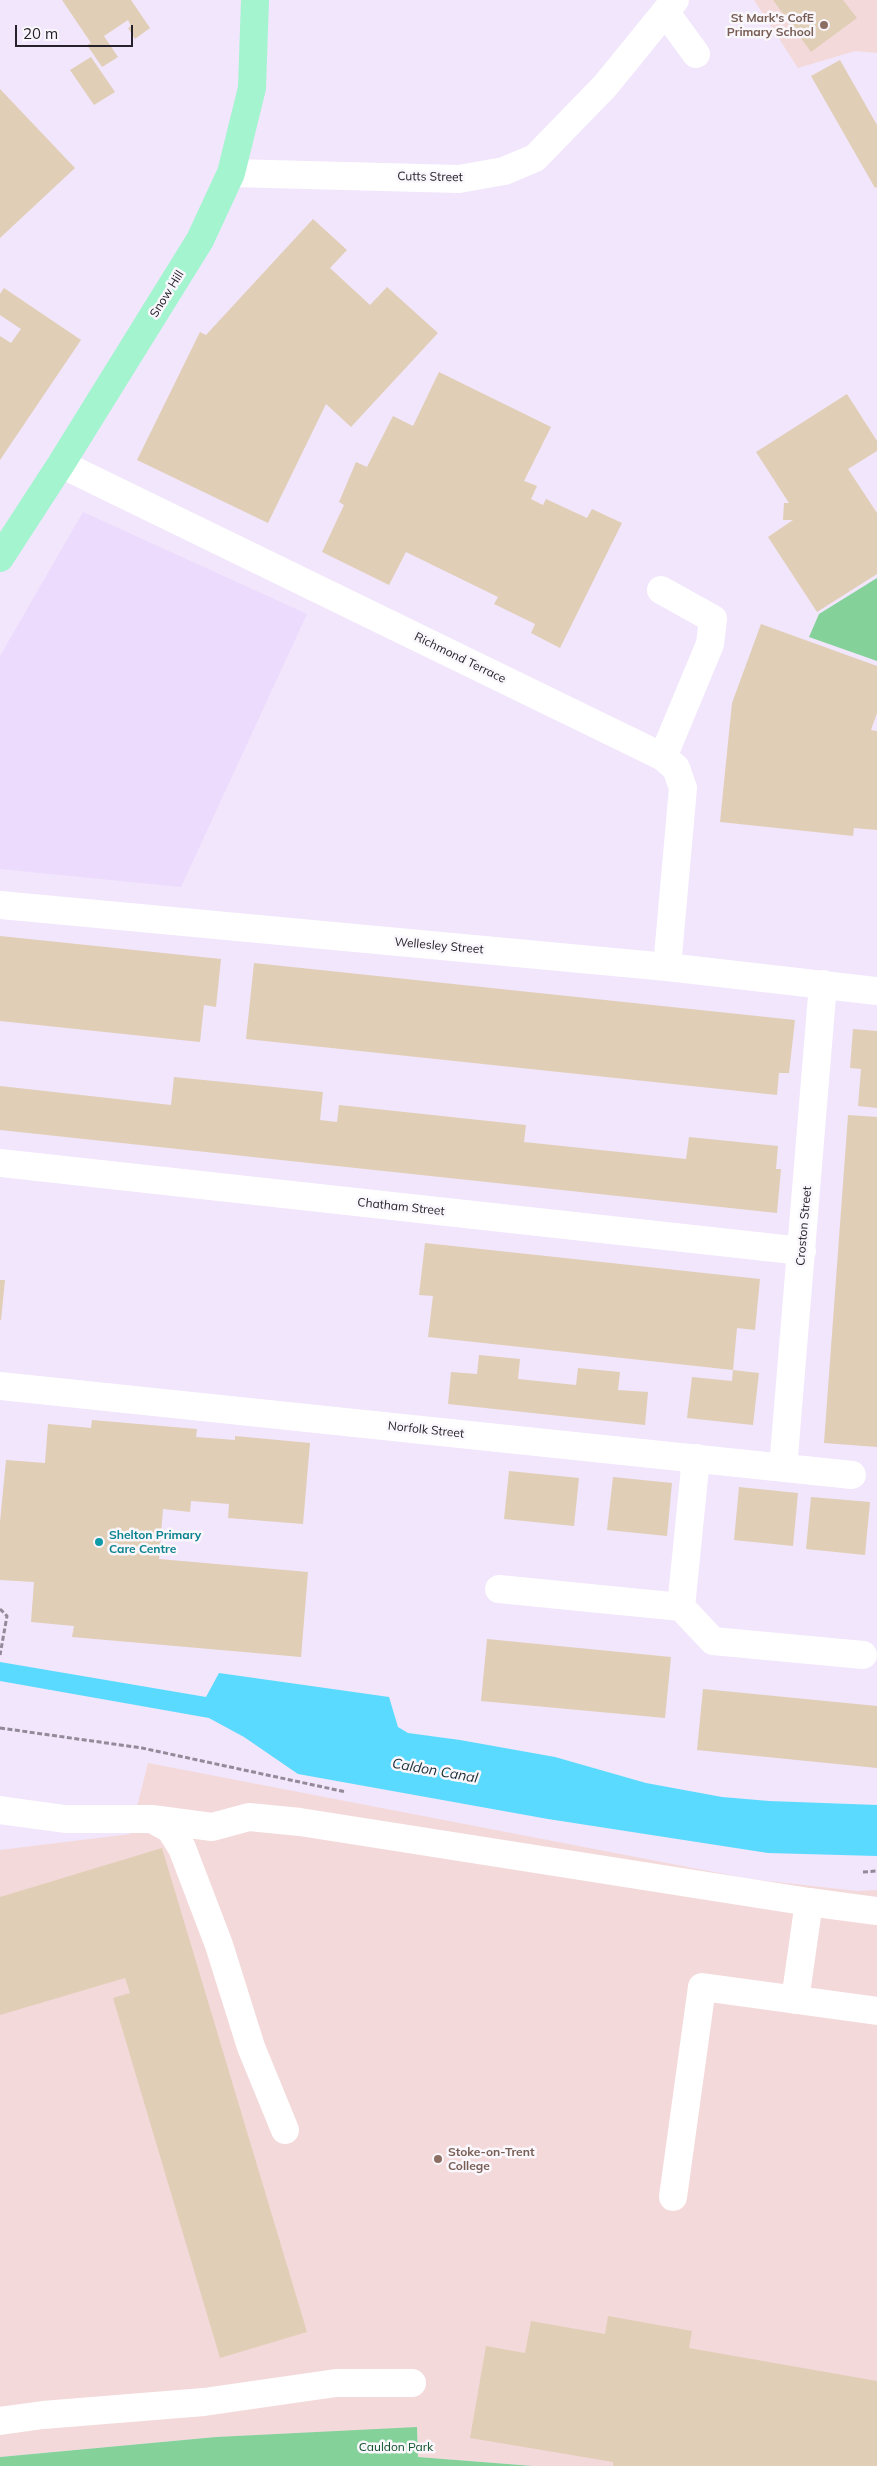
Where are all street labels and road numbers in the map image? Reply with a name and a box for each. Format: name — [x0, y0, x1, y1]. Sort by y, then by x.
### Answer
street label: Cutts Street — [397, 169, 463, 185]
street label: Snow Hill — [147, 268, 187, 320]
street label: Richmond Terrace — [412, 630, 508, 686]
street label: Wellesley Street — [394, 935, 484, 957]
street label: Croston Street — [793, 1186, 815, 1266]
street label: Chatham Street — [357, 1195, 445, 1219]
street label: Norfolk Street — [387, 1419, 465, 1441]

